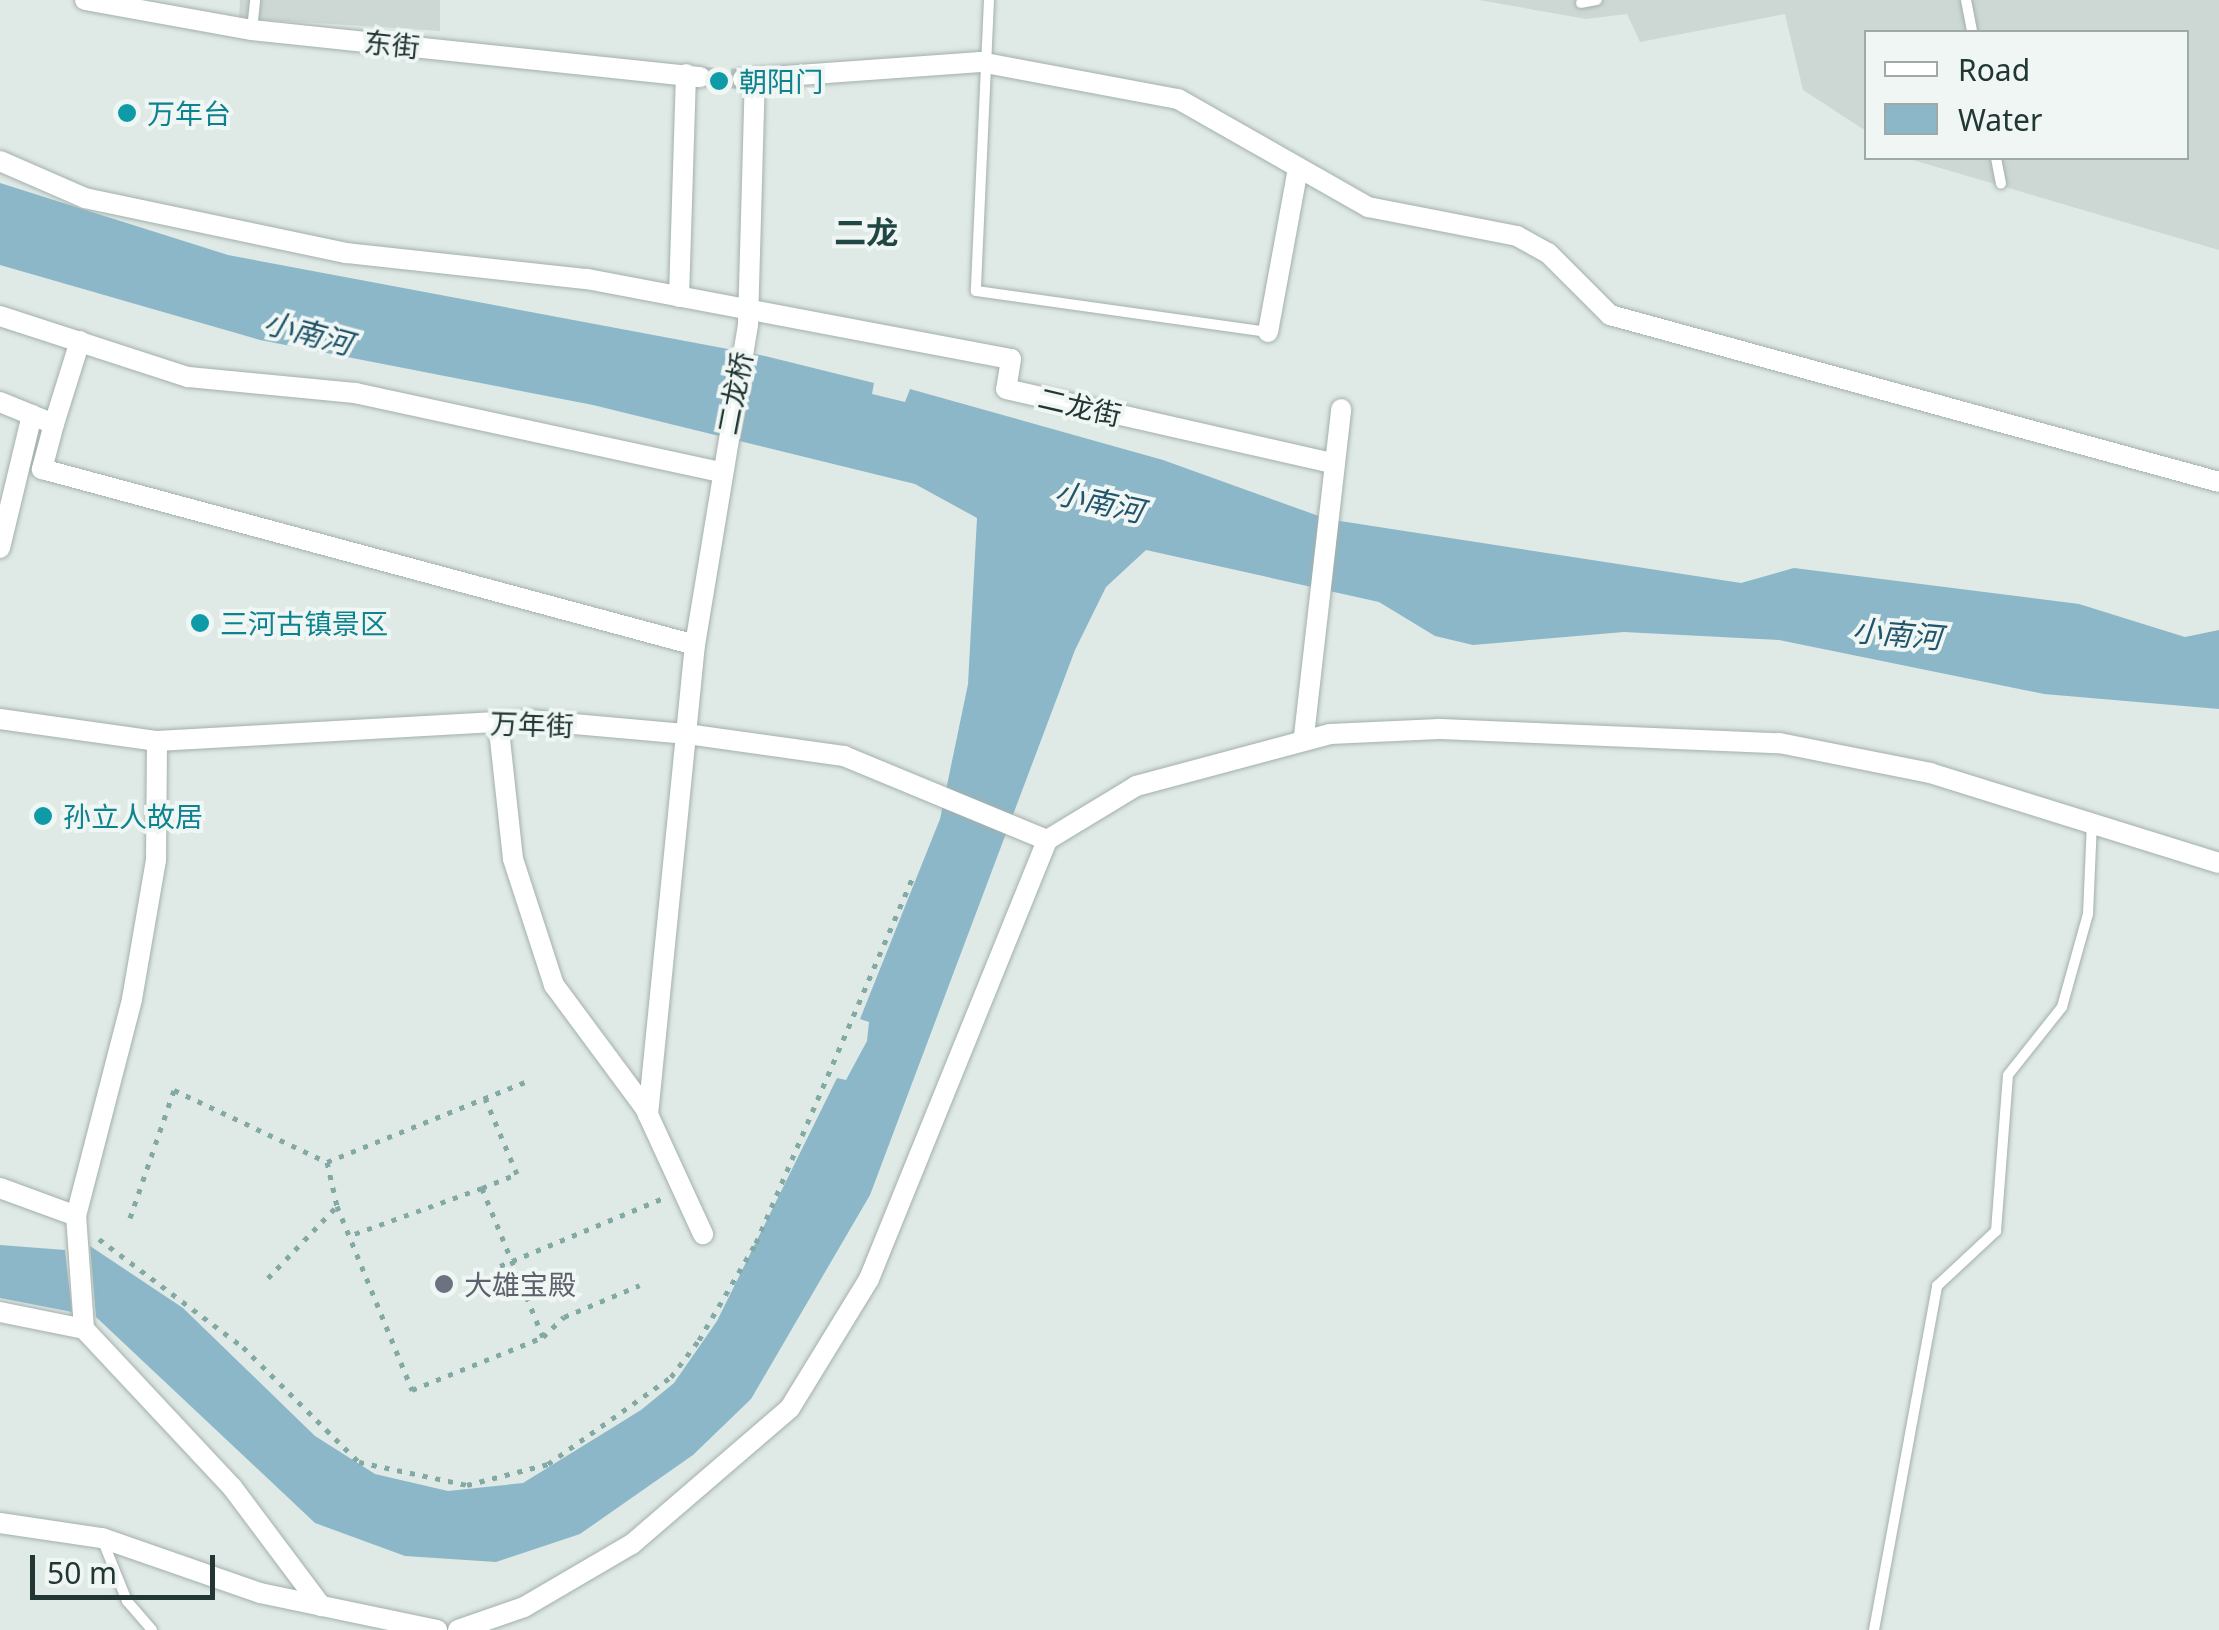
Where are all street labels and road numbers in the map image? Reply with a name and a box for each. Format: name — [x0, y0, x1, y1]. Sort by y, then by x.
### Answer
street label: 东街 — [362, 24, 422, 64]
street label: 二龙桥 — [709, 349, 759, 437]
street label: 二龙街 — [1035, 380, 1125, 432]
street label: 万年街 — [489, 706, 575, 742]

